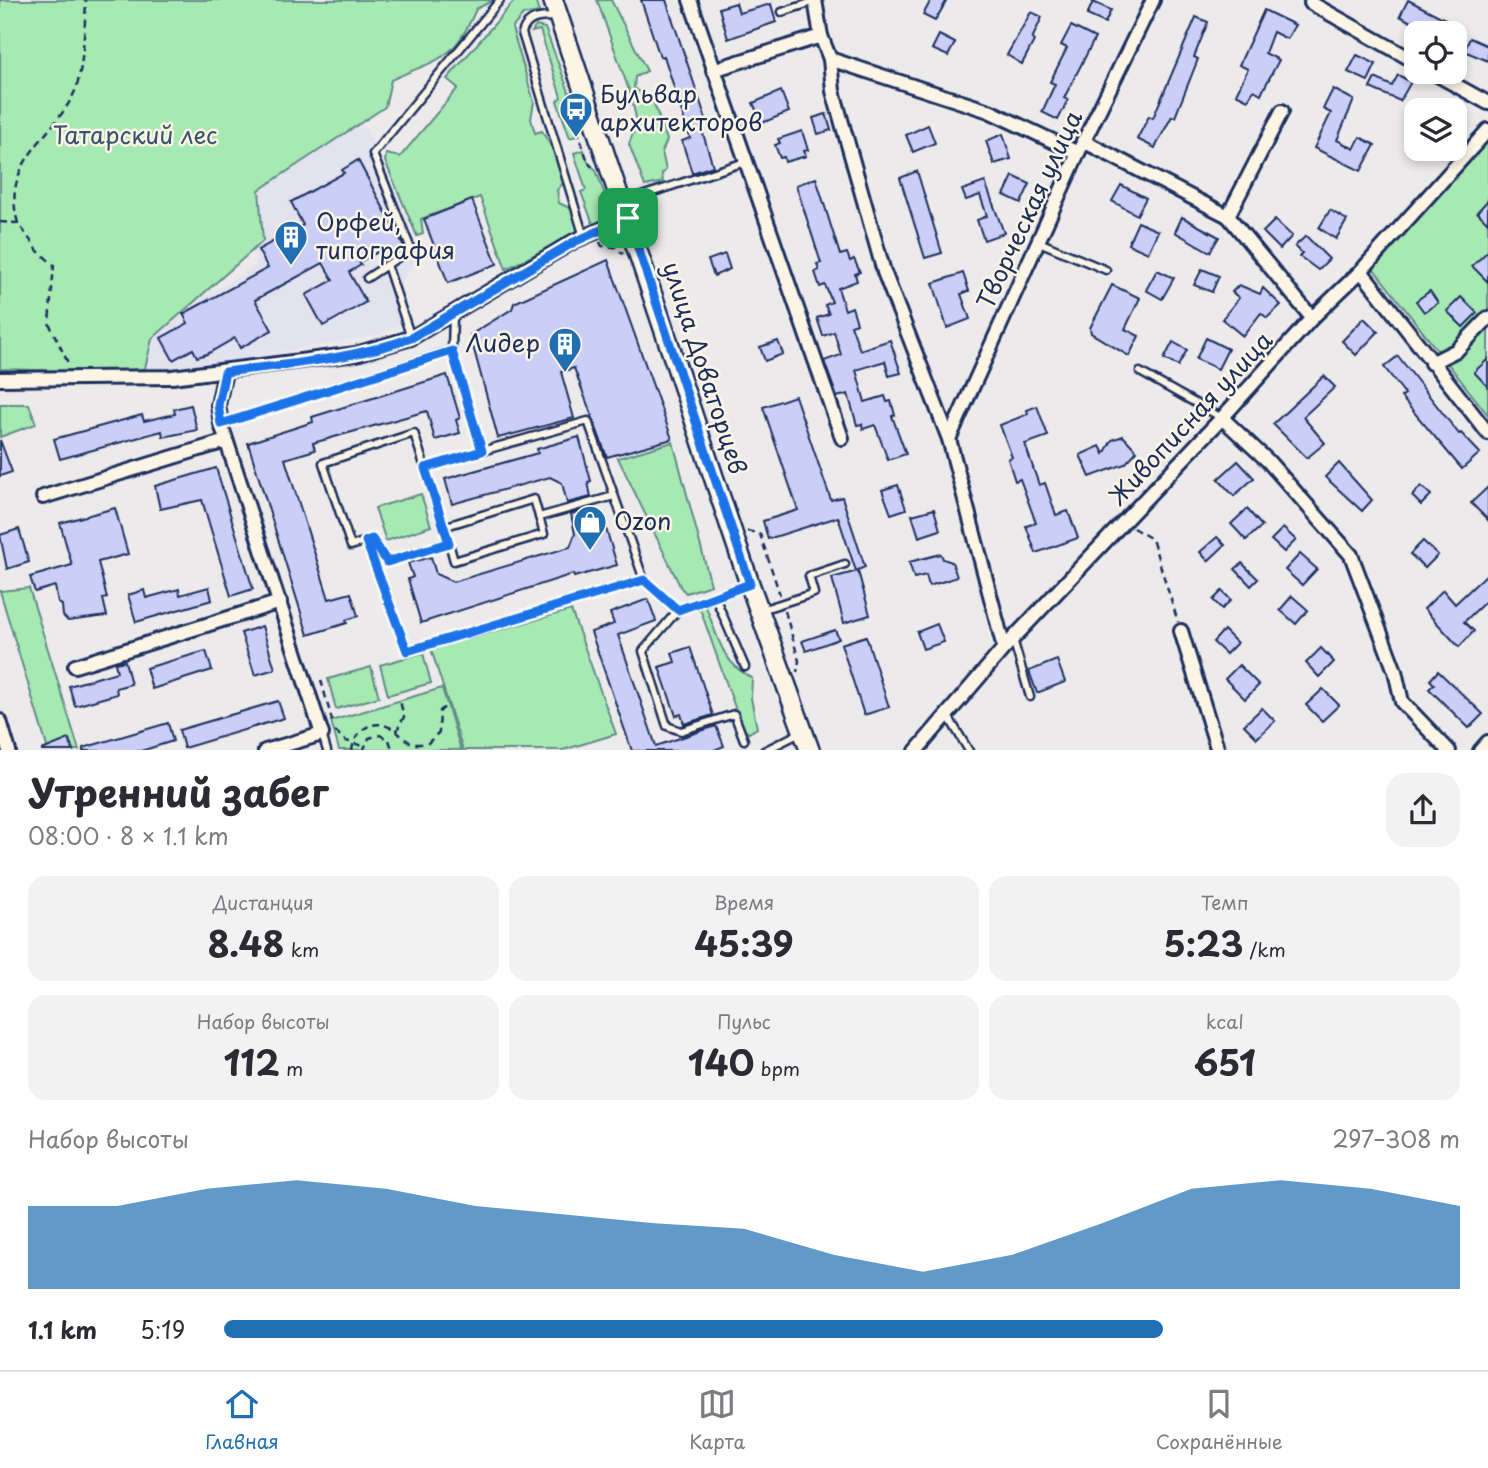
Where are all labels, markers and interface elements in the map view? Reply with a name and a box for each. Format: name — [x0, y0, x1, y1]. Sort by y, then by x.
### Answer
map controls — [1404, 21, 1467, 161]
button: locate — [1404, 21, 1467, 84]
place label: Бульвар архитекторов — [600, 75, 762, 139]
bus stop icon: Бульвар архитекторов — [557, 90, 595, 139]
button: layers — [1404, 98, 1467, 161]
street label: Творческая улица — [966, 104, 1090, 314]
park label: Татарский лес — [53, 116, 217, 152]
pin — [598, 188, 658, 248]
icon: arrive — [609, 199, 647, 237]
place label: Орфей, типография — [316, 203, 455, 267]
building icon: Орфей, типография — [272, 218, 310, 267]
street label: улица Доваторцев — [655, 256, 757, 478]
street label: Живописная улица — [1099, 322, 1280, 513]
place label: Лидер — [465, 324, 540, 360]
building icon: Лидер — [546, 325, 584, 374]
place label: Ozon — [614, 502, 671, 538]
shop icon: Ozon — [571, 503, 609, 552]
text: Утренний забег — [28, 763, 328, 820]
button: share — [1386, 773, 1460, 847]
text: 08:00 · 8 × 1.1 km — [28, 818, 229, 853]
text: Дистанция — [213, 888, 314, 916]
text: Время — [714, 888, 774, 916]
text: Темп — [1201, 888, 1249, 916]
text: 8.48 — [207, 916, 285, 969]
text: 45:39 — [694, 916, 794, 969]
text: 5:23 — [1163, 916, 1243, 969]
text: km — [285, 935, 319, 963]
text: /km — [1243, 935, 1286, 963]
text: Набор высоты — [197, 1007, 330, 1035]
text: Пульс — [717, 1007, 771, 1035]
text: kcal — [1206, 1007, 1244, 1035]
text: 112 — [223, 1035, 280, 1088]
text: 140 — [688, 1035, 755, 1088]
text: 651 — [1194, 1035, 1256, 1088]
text: m — [280, 1054, 303, 1082]
text: bpm — [755, 1054, 800, 1082]
text: Набор высоты — [28, 1121, 189, 1156]
text: 297–308 m — [1332, 1121, 1460, 1156]
text: 1.1 km — [28, 1312, 97, 1347]
text: 5:19 — [140, 1312, 185, 1347]
tab: Главная — [205, 1385, 279, 1455]
tab: Карта — [689, 1385, 745, 1455]
tab: Сохранённые — [1156, 1385, 1283, 1455]

